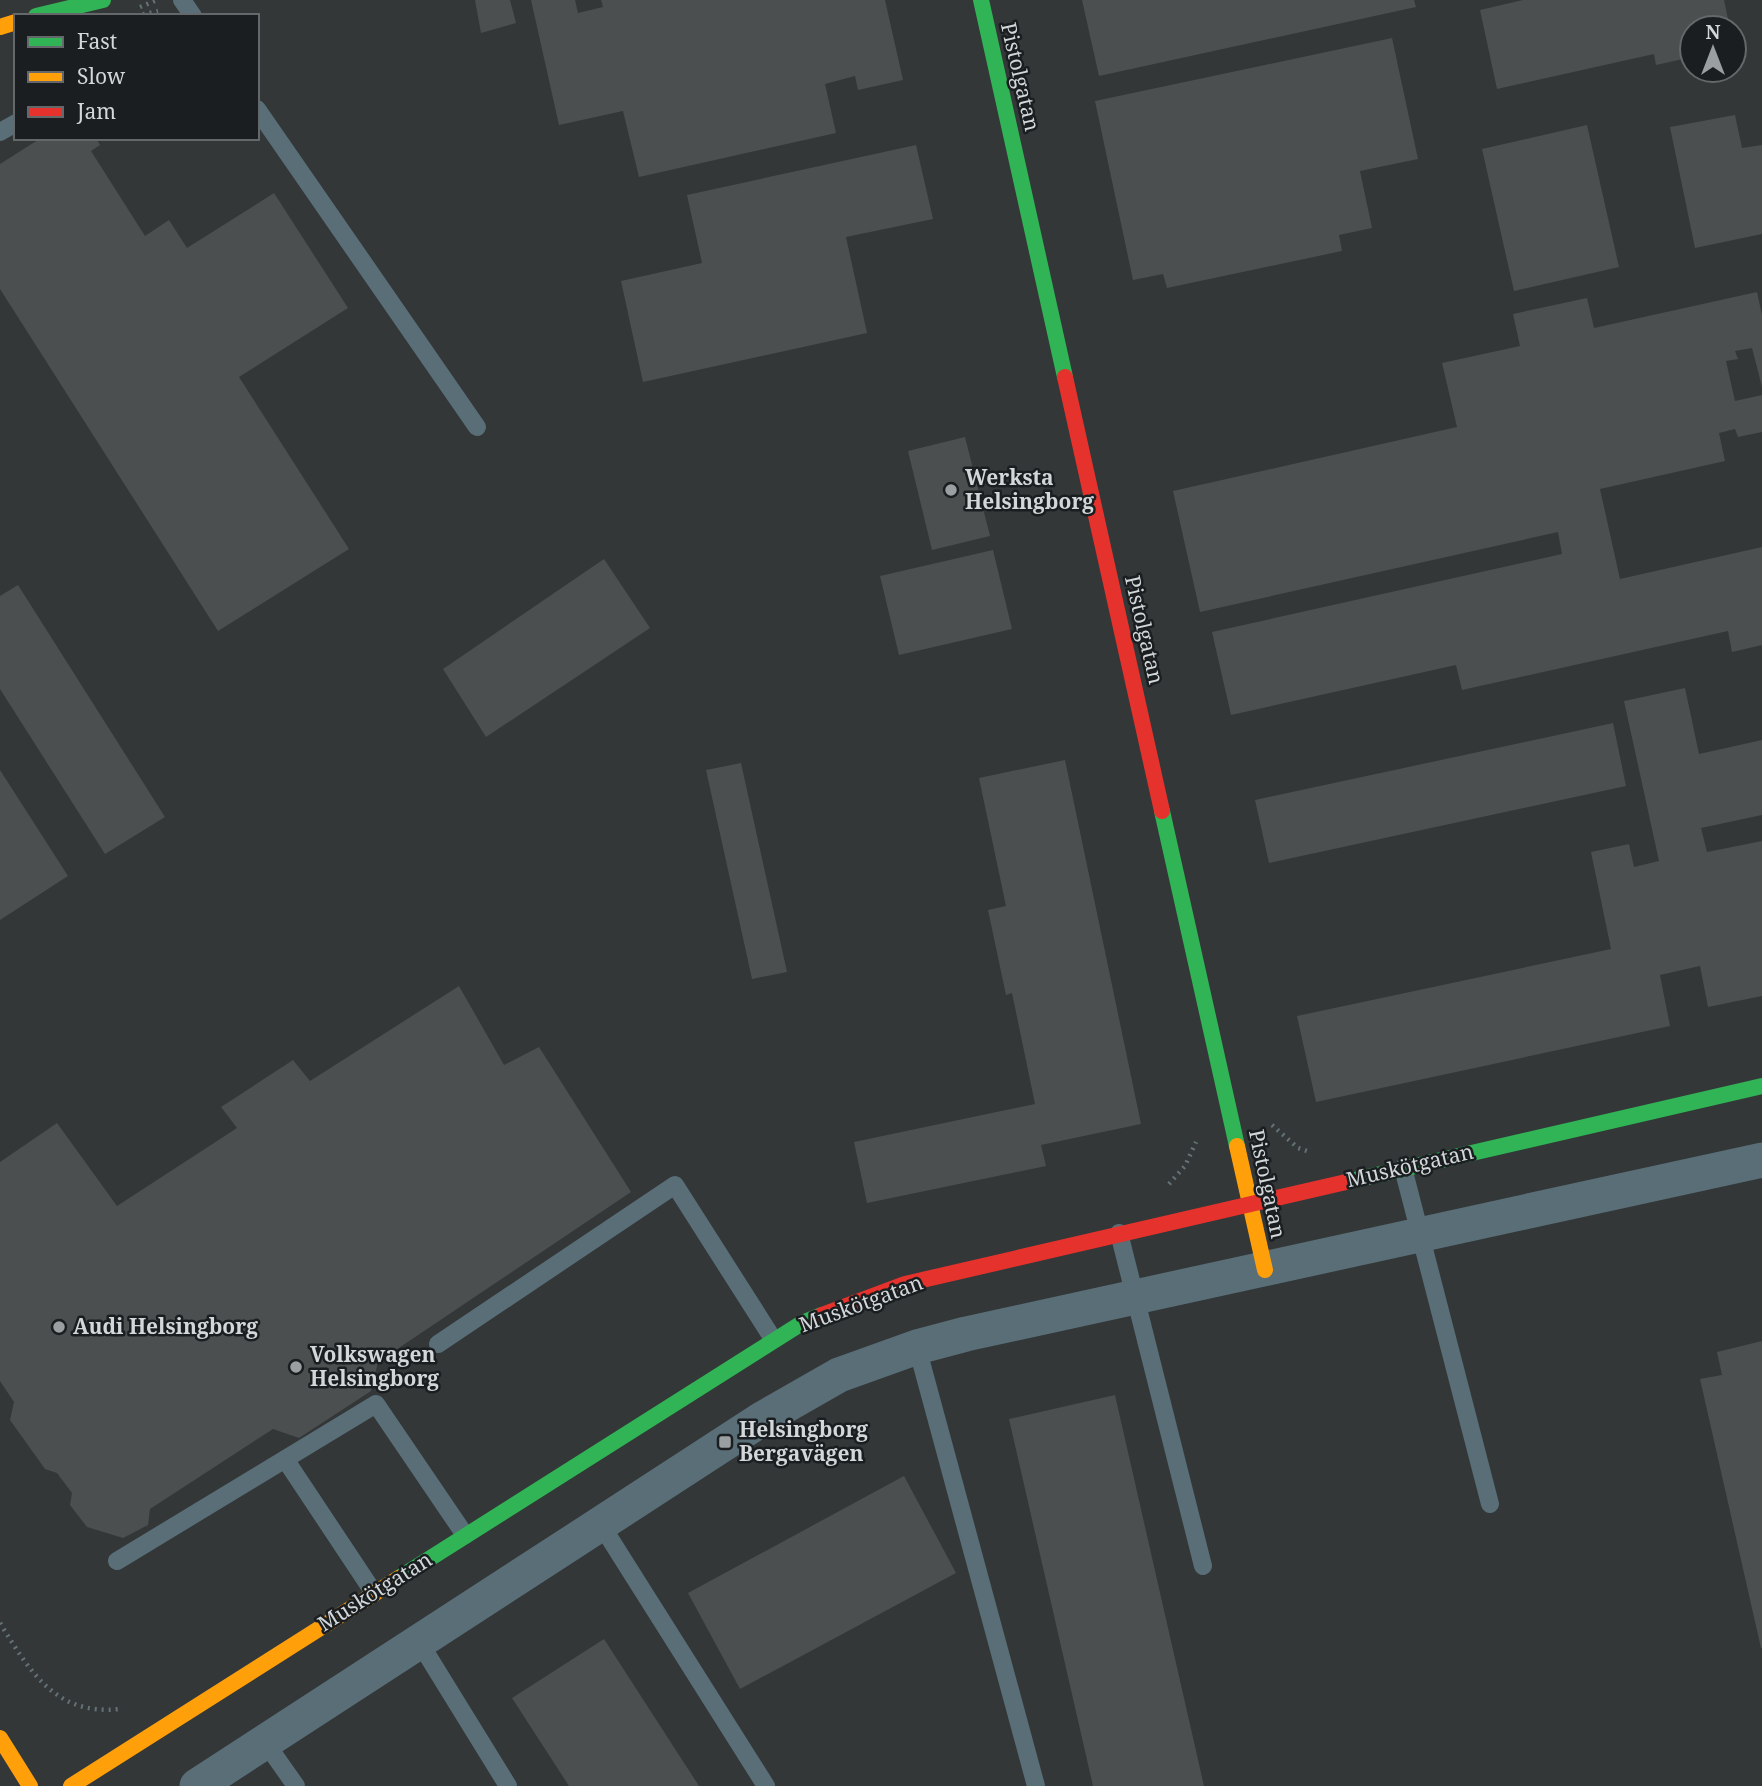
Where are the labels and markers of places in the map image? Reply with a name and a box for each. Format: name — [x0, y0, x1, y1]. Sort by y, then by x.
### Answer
place label: Werksta Helsingborg — [965, 463, 1094, 515]
marker: Werksta Helsingborg — [943, 482, 959, 498]
place label: Audi Helsingborg — [73, 1312, 258, 1340]
marker: Audi Helsingborg — [51, 1319, 67, 1335]
place label: Volkswagen Helsingborg — [310, 1340, 439, 1392]
marker: Volkswagen Helsingborg — [288, 1359, 304, 1375]
place label: Helsingborg Bergavägen — [739, 1415, 868, 1467]
marker: Helsingborg Bergavägen — [717, 1434, 733, 1450]

